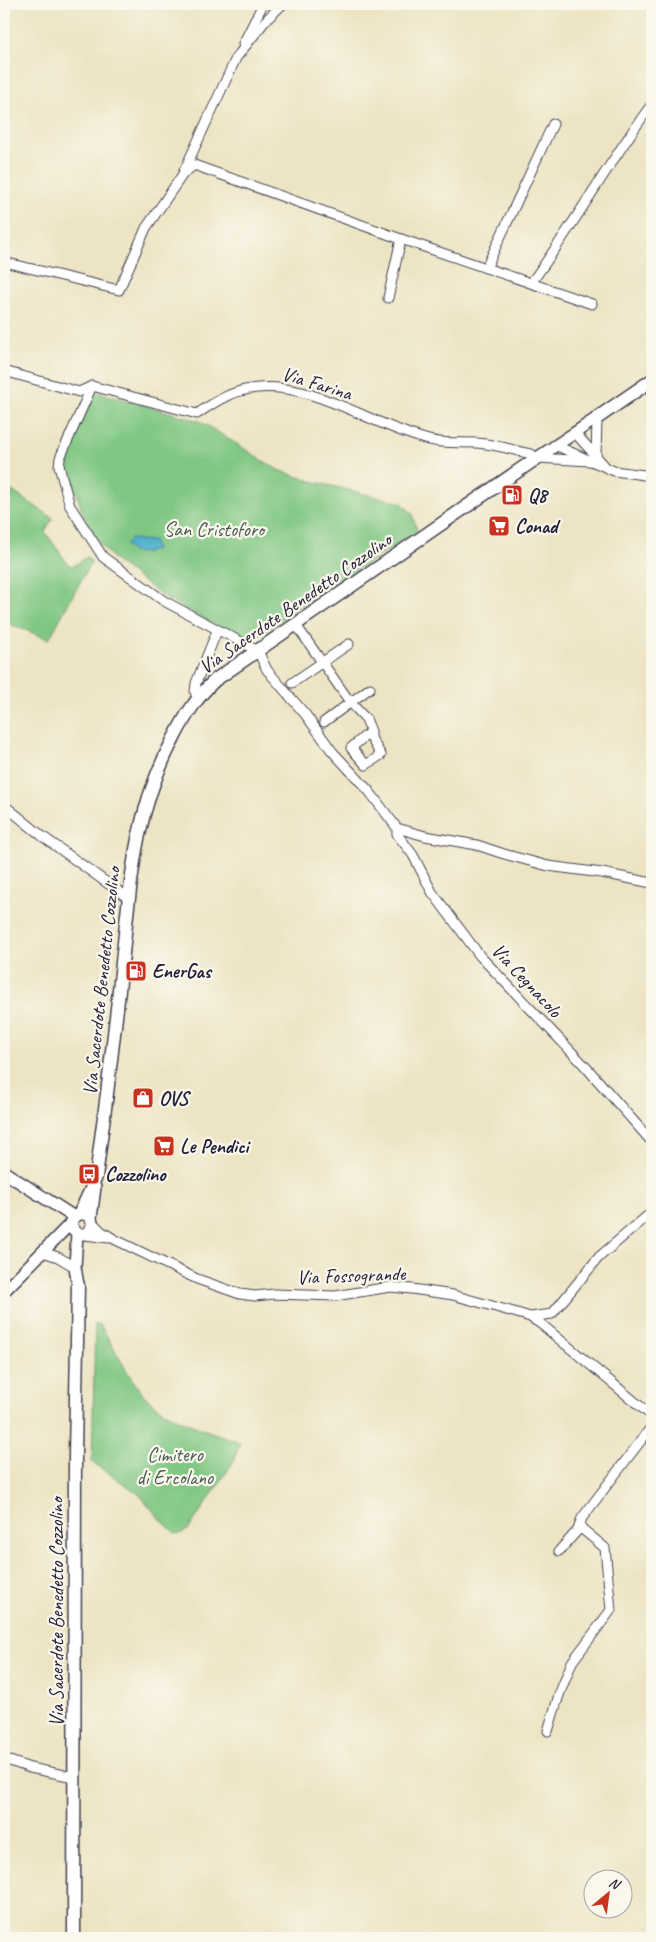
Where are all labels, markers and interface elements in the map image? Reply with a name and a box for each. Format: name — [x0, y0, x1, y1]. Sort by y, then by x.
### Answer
street label: Via Farina — [279, 361, 357, 406]
fuel station icon: Q8 — [500, 483, 524, 507]
place label: Q8 — [528, 483, 550, 508]
supermarket icon: Conad — [487, 514, 511, 538]
place label: Conad — [515, 514, 561, 539]
park label: San Cristoforo — [164, 517, 266, 542]
street label: Via Sacerdote Benedetto Cozzolino — [194, 526, 398, 679]
street label: Via Sacerdote Benedetto Cozzolino — [77, 864, 126, 1096]
street label: Via Cegnacolo — [486, 938, 568, 1023]
fuel station icon: EnerGas — [124, 959, 148, 983]
place label: EnerGas — [152, 959, 213, 984]
shop icon: OVS — [131, 1086, 155, 1110]
place label: OVS — [159, 1086, 191, 1111]
supermarket icon: Le Pendici — [152, 1134, 176, 1158]
place label: Le Pendici — [180, 1134, 252, 1159]
bus stop icon: Cozzolino — [77, 1162, 101, 1186]
place label: Cozzolino — [105, 1162, 167, 1187]
street label: Via Fossogrande — [296, 1261, 407, 1290]
park label: Cimitero di Ercolano — [137, 1442, 214, 1490]
street label: Via Sacerdote Benedetto Cozzolino — [44, 1495, 69, 1727]
north arrow — [584, 1870, 634, 1920]
text: N — [606, 1874, 624, 1894]

